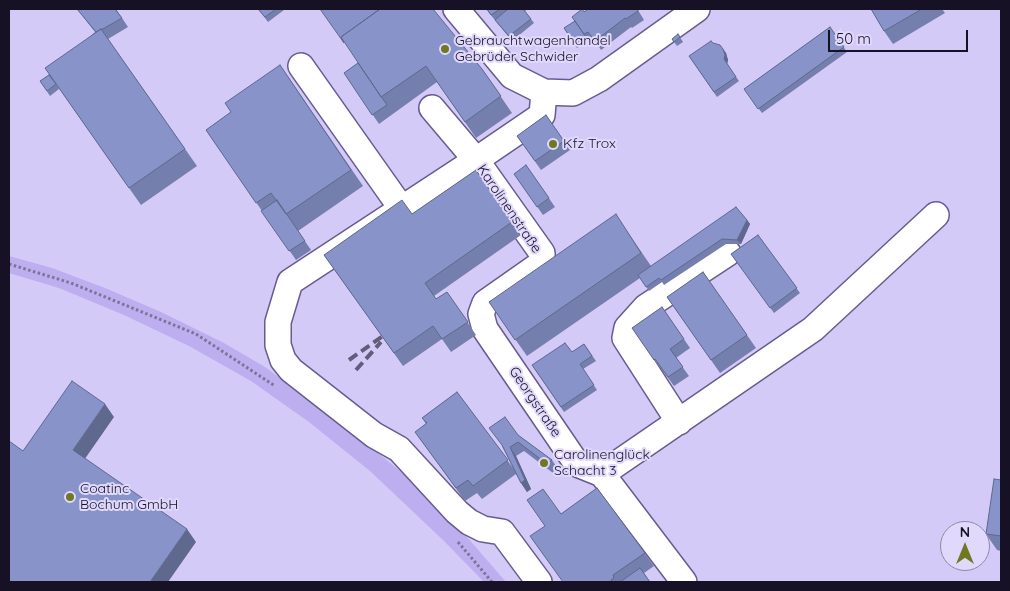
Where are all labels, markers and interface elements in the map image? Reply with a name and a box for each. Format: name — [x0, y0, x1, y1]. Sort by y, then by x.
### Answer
scale bar — [830, 20, 970, 52]
text: 50 m — [836, 29, 871, 48]
place label: Gebrauchtwagenhandel Gebrüder Schwider — [455, 33, 611, 65]
marker: Gebrauchtwagenhandel Gebrüder Schwider — [439, 43, 451, 55]
place label: Kfz Trox — [563, 136, 616, 152]
marker: Kfz Trox — [547, 138, 559, 150]
street label: Karolinenstraße — [473, 162, 545, 256]
street label: Georgstraße — [505, 364, 565, 440]
place label: Carolinenglück Schacht 3 — [554, 447, 650, 480]
marker: Carolinenglück Schacht 3 — [538, 457, 550, 469]
place label: Coatinc Bochum GmbH — [80, 481, 178, 514]
marker: Coatinc Bochum GmbH — [64, 491, 76, 503]
north arrow — [940, 521, 990, 571]
text: N — [960, 523, 970, 541]

